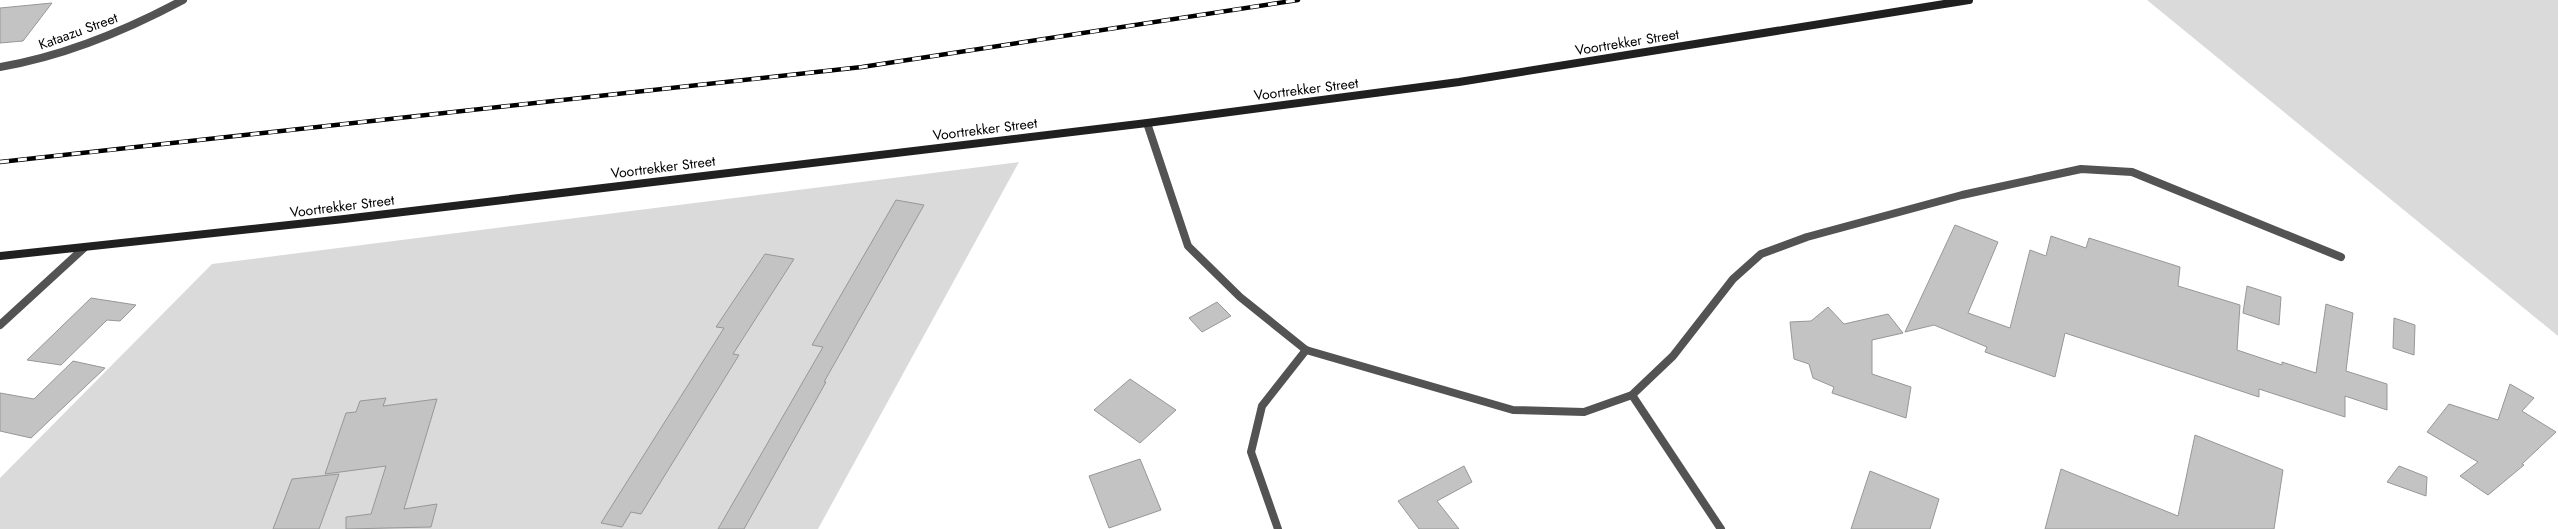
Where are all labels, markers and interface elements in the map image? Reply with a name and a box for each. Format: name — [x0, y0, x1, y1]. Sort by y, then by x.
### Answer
street label: Kataazu Street — [36, 7, 121, 55]
street label: Voortrekker Street — [1574, 24, 1681, 60]
street label: Voortrekker Street — [1253, 73, 1360, 105]
street label: Voortrekker Street — [932, 113, 1039, 145]
street label: Voortrekker Street — [610, 151, 717, 183]
street label: Voortrekker Street — [289, 190, 396, 222]

